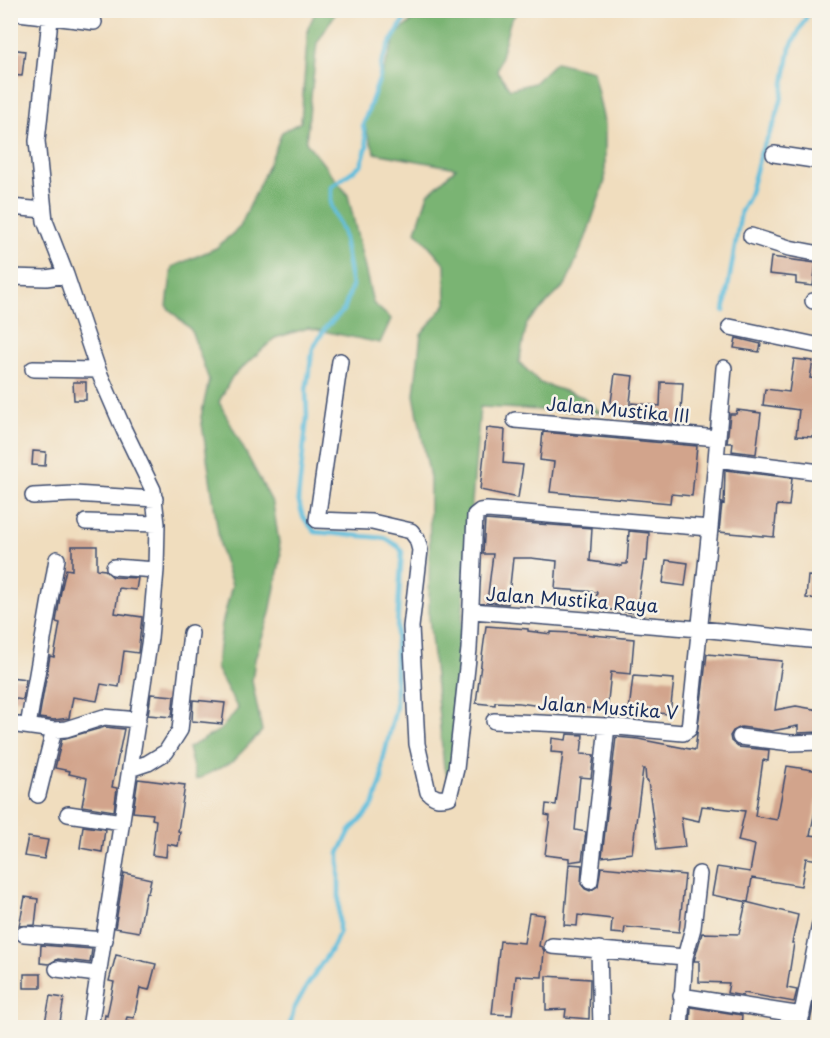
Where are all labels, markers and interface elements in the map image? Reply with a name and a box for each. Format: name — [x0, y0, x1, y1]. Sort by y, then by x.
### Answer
street label: Jalan Mustika III — [545, 389, 691, 429]
street label: Jalan Mustika Raya — [485, 580, 660, 619]
street label: Jalan Mustika V — [537, 689, 679, 725]

